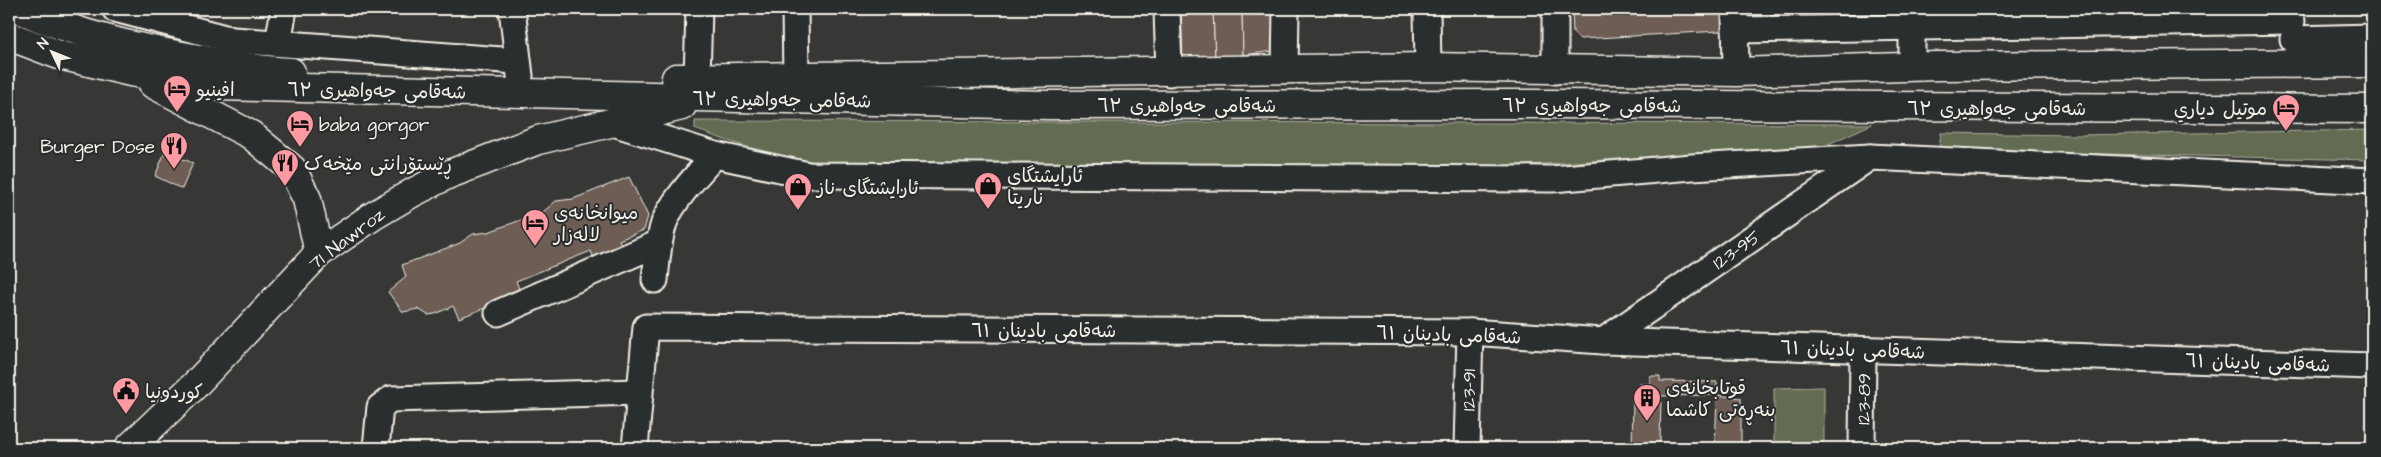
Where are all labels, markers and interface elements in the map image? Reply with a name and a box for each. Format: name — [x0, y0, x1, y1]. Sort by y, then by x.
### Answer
north arrow — [28, 28, 78, 78]
text: N — [33, 34, 54, 54]
hotel icon: افينيو — [162, 74, 192, 113]
street label: شەقامی جەواهیری ٦٣ — [287, 76, 466, 107]
place label: افينيو — [195, 77, 235, 104]
street label: شەقامی جەواهیری ٦٣ — [692, 85, 871, 116]
street label: شەقامی جەواهیری ٦٣ — [1098, 93, 1276, 120]
street label: شەقامی جەواهیری ٦٣ — [1503, 93, 1681, 120]
hotel icon: موتيل دياري — [2271, 93, 2301, 132]
street label: شەقامی جەواهیری ٦٣ — [1908, 96, 2086, 123]
place label: موتيل دياري — [2174, 96, 2267, 123]
hotel icon: baba gorgor — [285, 109, 315, 148]
place label: baba gorgor — [319, 112, 430, 140]
restaurant icon: Burger Dose — [159, 131, 189, 170]
place label: Burger Dose — [40, 134, 155, 162]
restaurant icon: ڕێستۆرانتی مێخەک — [270, 148, 300, 187]
place label: ڕێستۆرانتی مێخەک — [304, 151, 452, 180]
place label: ئارایشتگای ناریتا — [1007, 163, 1083, 212]
shop icon: ئارایشتگای ناریتا — [973, 171, 1003, 210]
shop icon: ئارایشتگای ناز — [783, 172, 813, 211]
place label: ئارایشتگای ناز — [815, 175, 918, 202]
place label: میوانخانەی لالەزار — [552, 200, 638, 249]
street label: 71 Nawroz — [303, 201, 391, 277]
hotel icon: میوانخانەی لالەزار — [520, 208, 550, 247]
street label: 123-95 — [1707, 224, 1767, 277]
street label: شەقامی بادینان ٦١ — [972, 318, 1116, 345]
street label: شەقامی بادینان ٦١ — [1376, 319, 1522, 352]
street label: شەقامی بادینان ٦١ — [1780, 334, 1926, 367]
street label: شەقامی بادینان ٦١ — [2185, 347, 2331, 380]
street label: 123-91 — [1456, 368, 1483, 411]
street label: 123-89 — [1851, 373, 1878, 425]
place label: قوتابخانەی بنەڕەتی کاشما — [1666, 375, 1776, 426]
public building icon: كوردونيا — [111, 376, 141, 415]
place label: كوردونيا — [145, 379, 203, 406]
building icon: قوتابخانەی بنەڕەتی کاشما — [1632, 383, 1662, 422]

